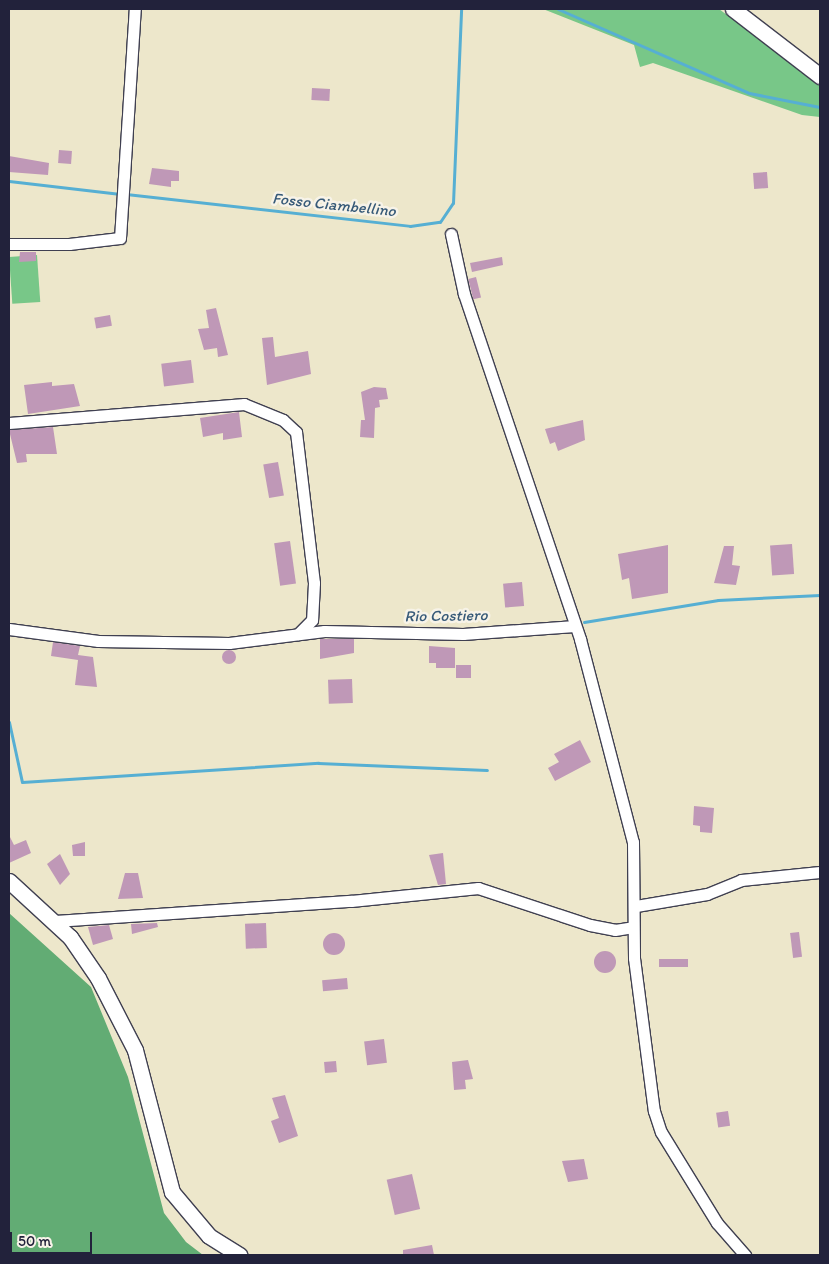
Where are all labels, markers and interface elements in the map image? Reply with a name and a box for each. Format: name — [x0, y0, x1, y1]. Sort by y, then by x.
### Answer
water label: Fosso Ciambellino — [272, 189, 396, 221]
water label: Rio Costiero — [404, 606, 488, 626]
scale bar — [12, 1222, 95, 1254]
text: 50 m — [18, 1232, 51, 1250]

